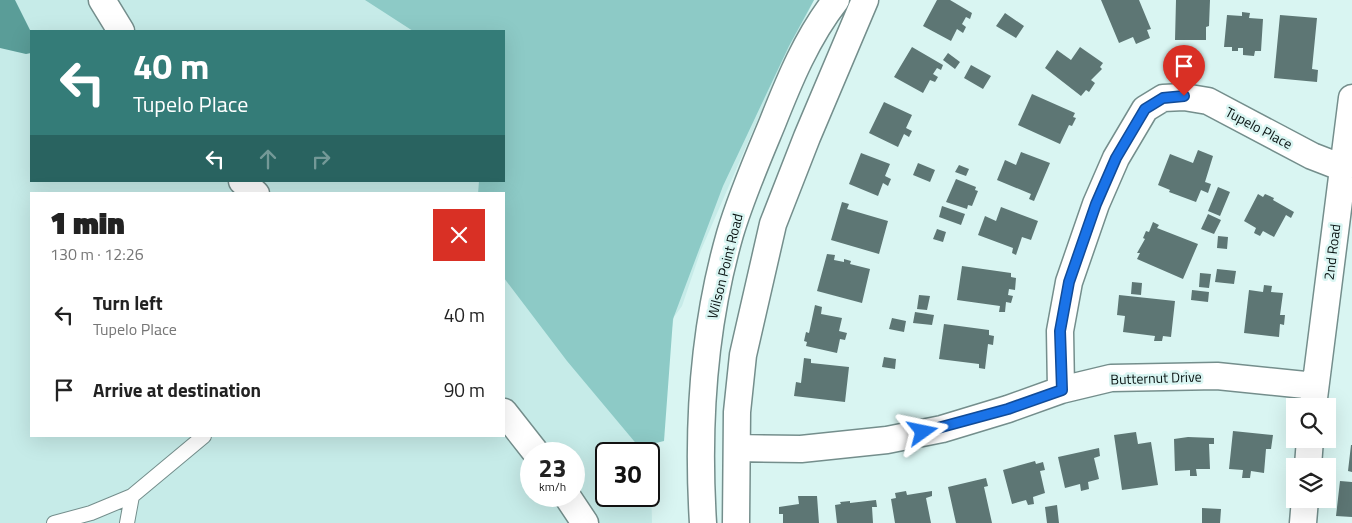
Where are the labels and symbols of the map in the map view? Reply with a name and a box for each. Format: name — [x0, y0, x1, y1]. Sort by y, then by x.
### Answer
pin — [1163, 45, 1205, 96]
street label: Tupelo Place — [1222, 101, 1297, 154]
street label: Wilson Point Road — [701, 211, 748, 321]
street label: 2nd Road — [1318, 223, 1345, 281]
street label: Butternut Drive — [1110, 365, 1202, 390]
position arrow — [896, 405, 948, 457]
speed limit sign: 30 — [595, 442, 660, 507]

